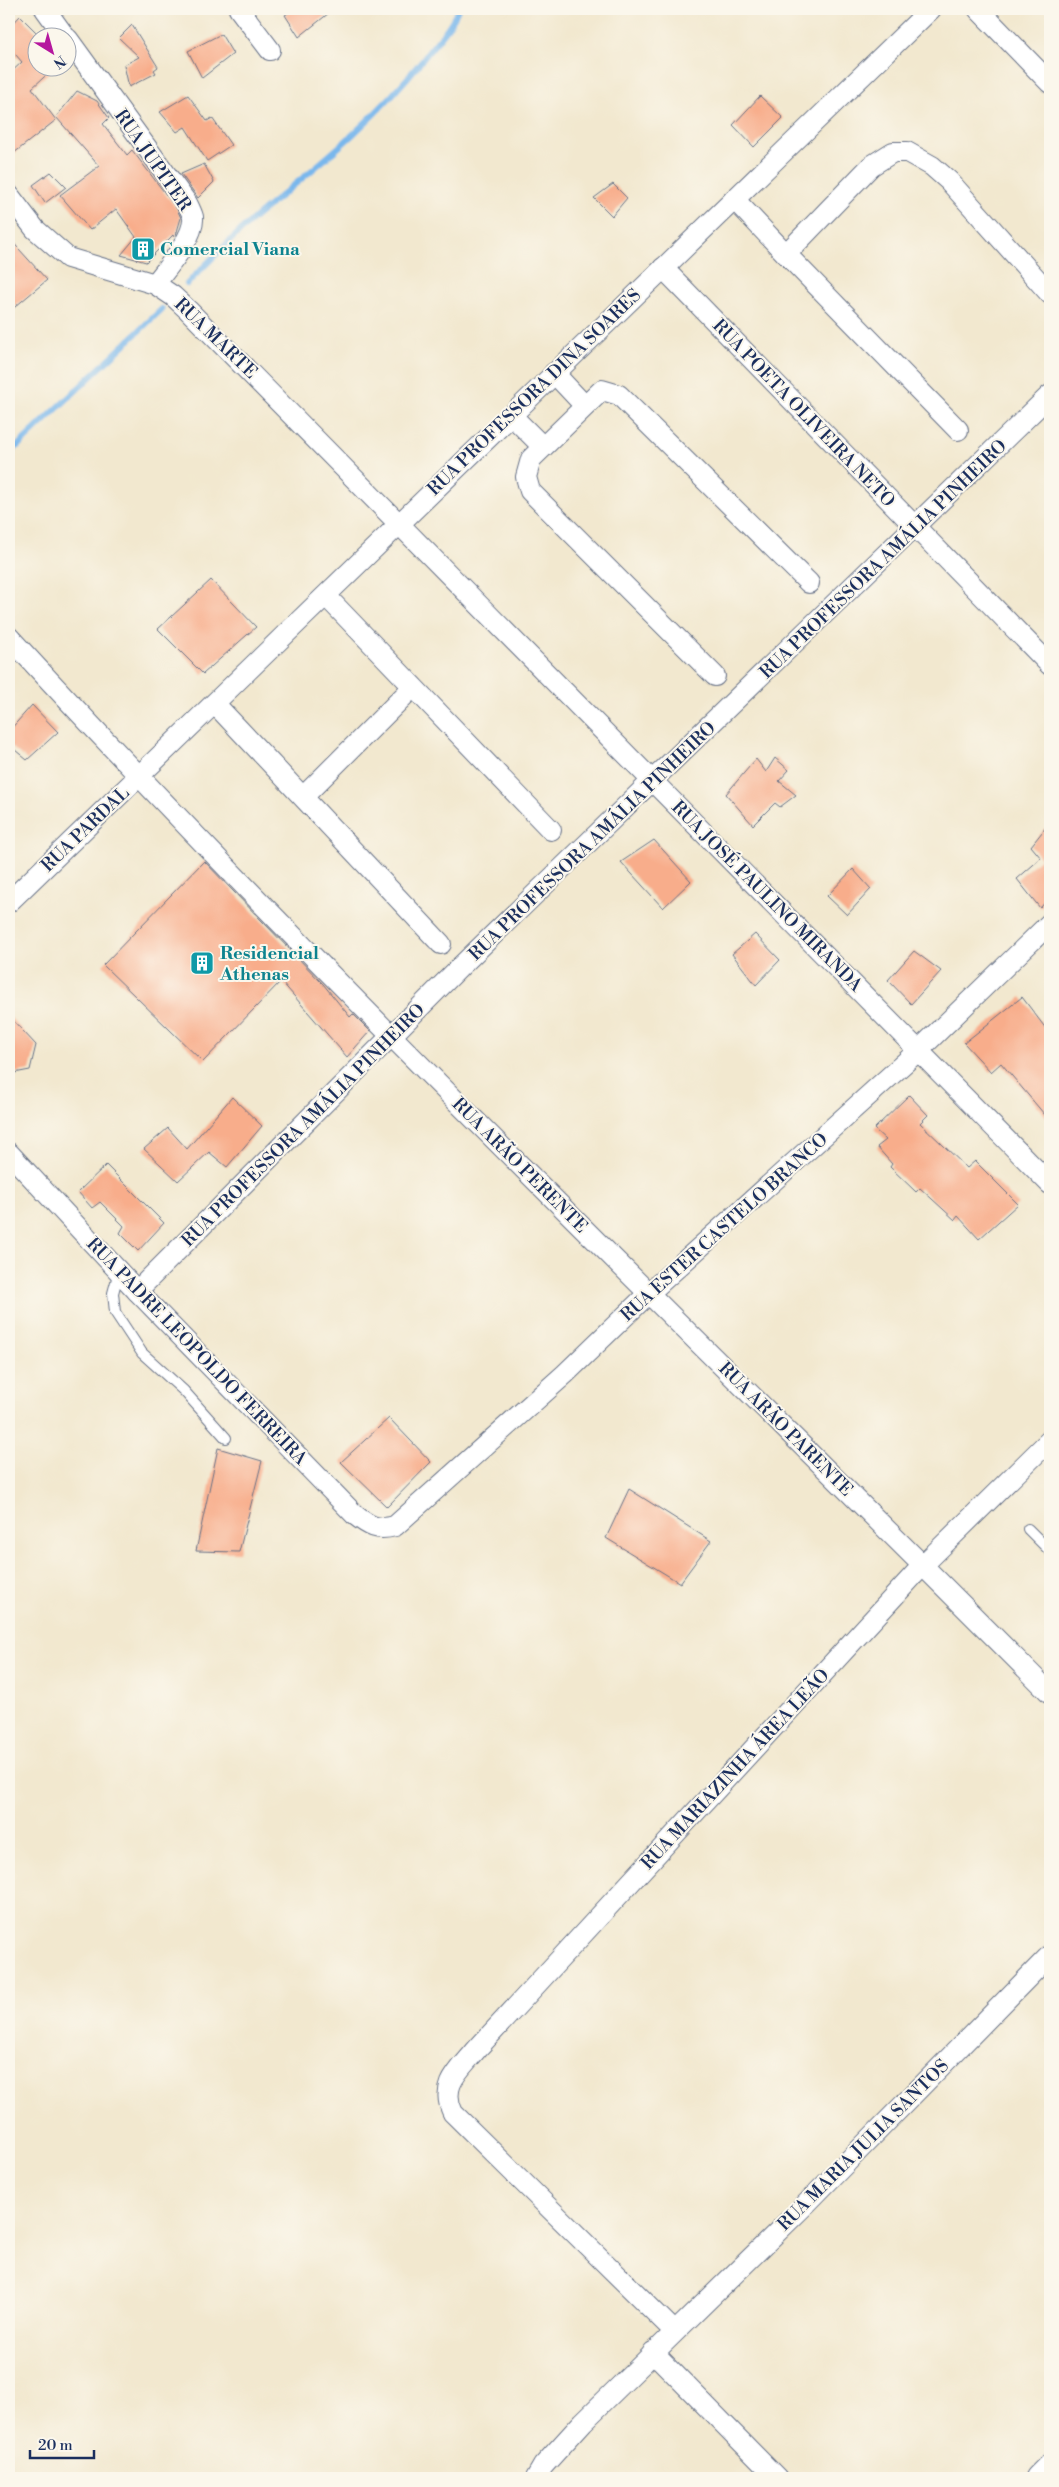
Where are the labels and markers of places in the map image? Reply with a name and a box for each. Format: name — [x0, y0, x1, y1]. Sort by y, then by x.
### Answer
building icon: Comercial Viana — [130, 236, 156, 262]
place label: Comercial Viana — [160, 238, 300, 261]
place label: Residencial Athenas — [219, 942, 319, 986]
building icon: Residencial Athenas — [189, 950, 215, 976]

